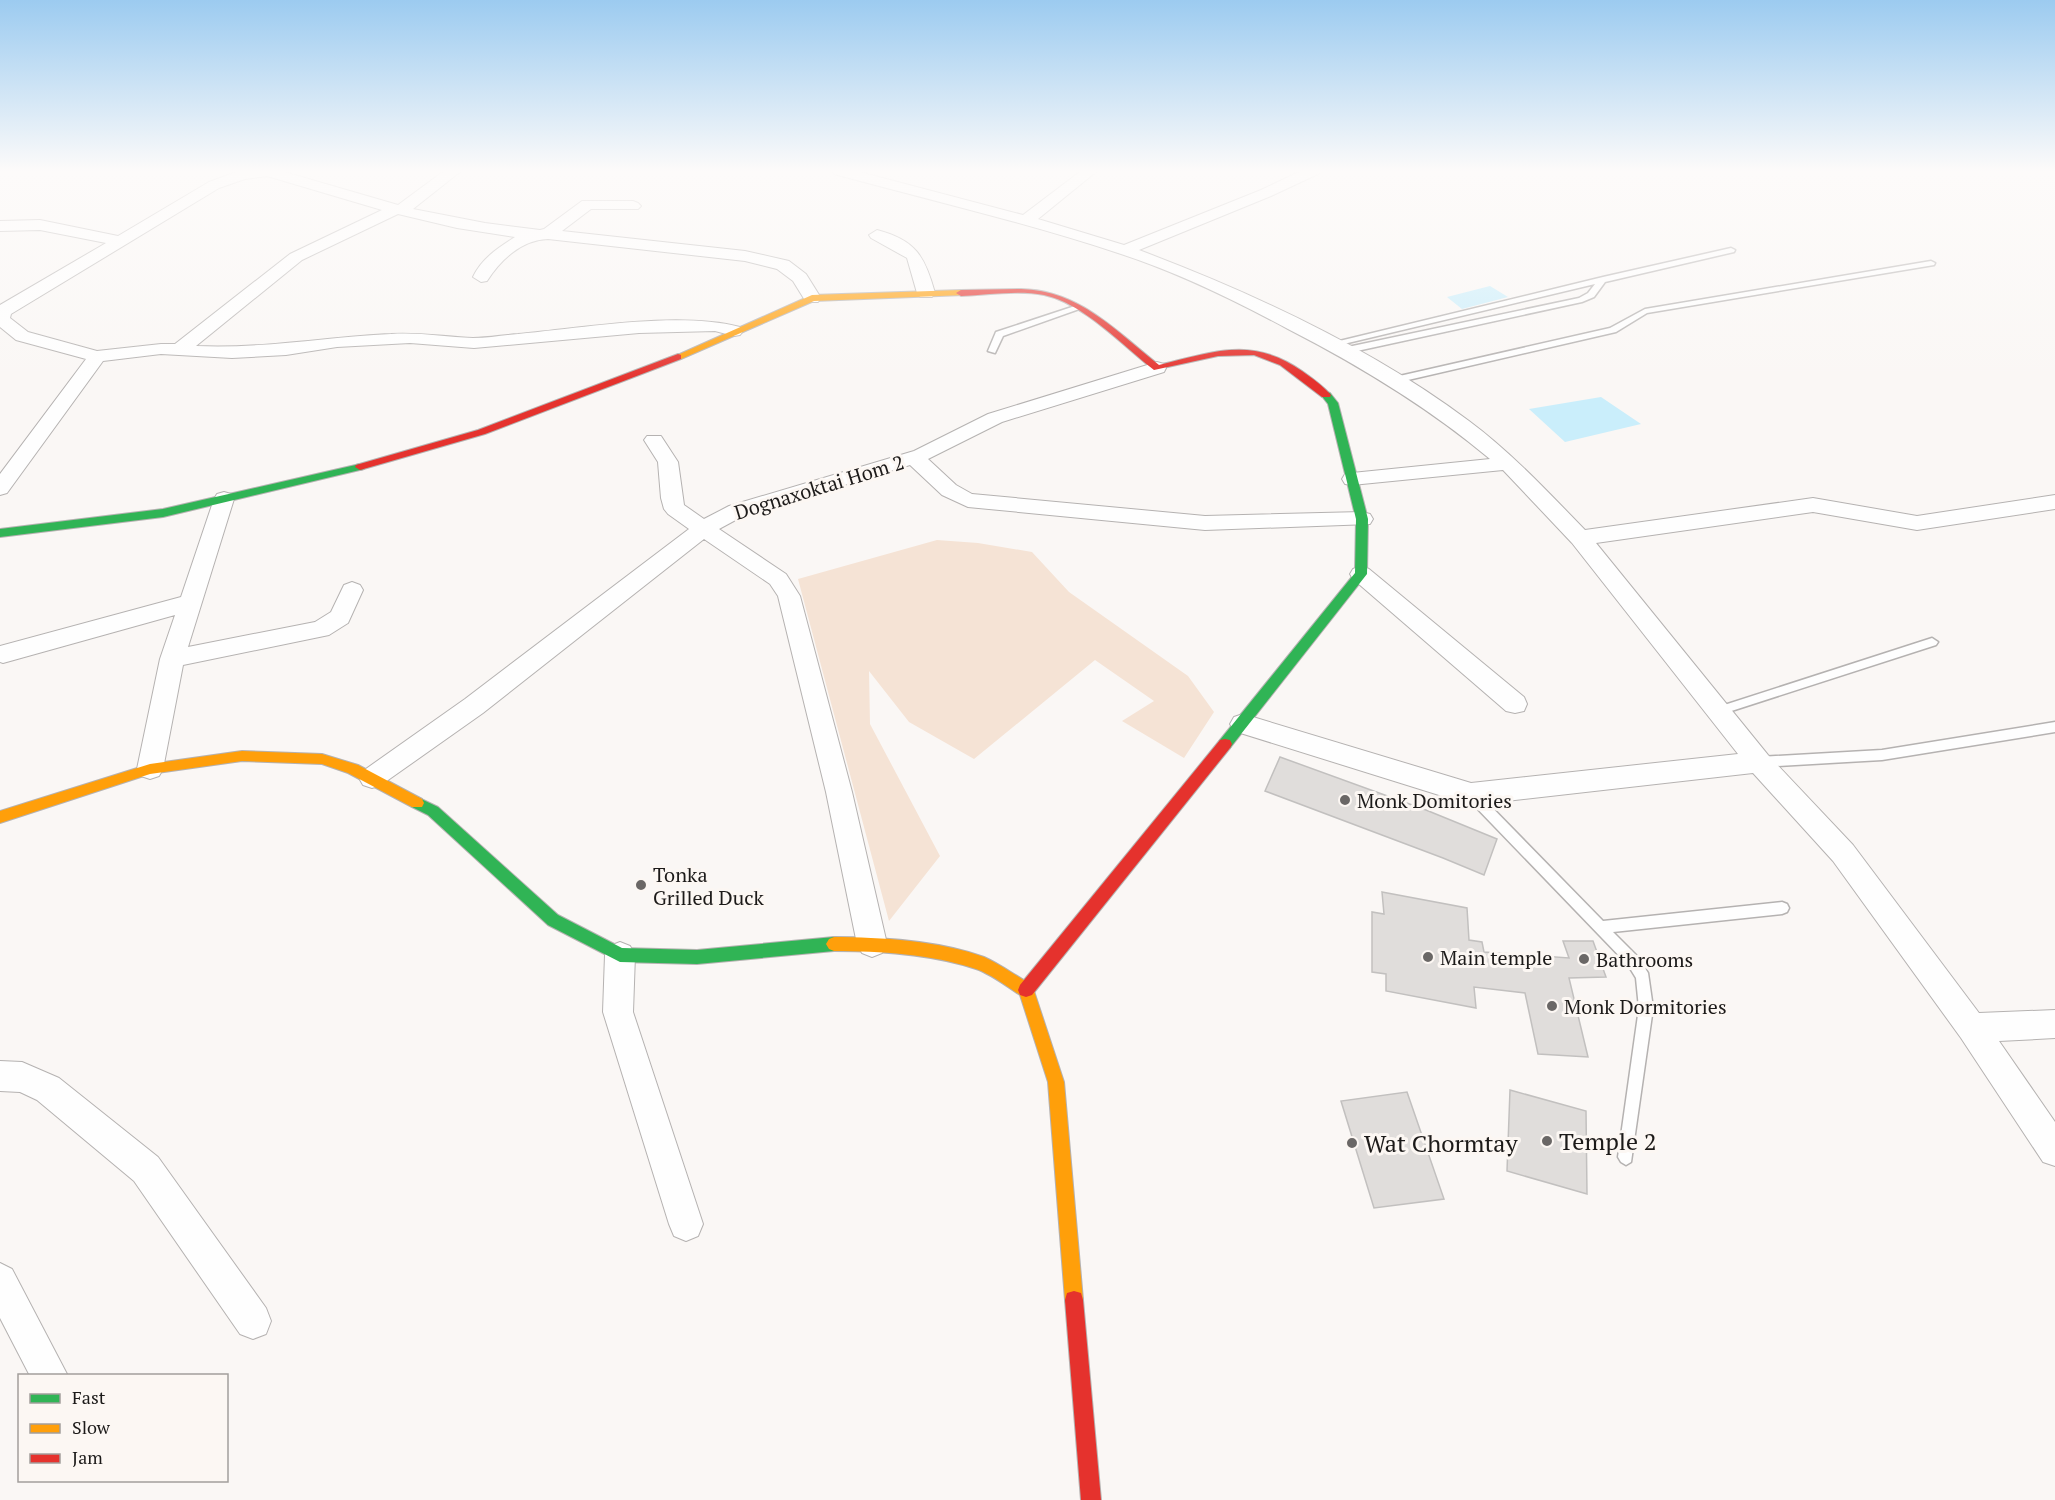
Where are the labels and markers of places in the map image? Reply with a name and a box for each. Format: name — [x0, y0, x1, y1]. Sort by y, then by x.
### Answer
place label: Monk Domitories — [1357, 787, 1512, 814]
marker: Monk Domitories — [1338, 793, 1352, 807]
place label: Tonka Grilled Duck — [653, 861, 764, 911]
marker: Tonka Grilled Duck — [634, 878, 648, 892]
place label: Main temple — [1440, 944, 1552, 971]
place label: Bathrooms — [1596, 946, 1693, 973]
marker: Main temple — [1421, 950, 1435, 964]
marker: Bathrooms — [1577, 952, 1591, 966]
place label: Monk Dormitories — [1564, 993, 1727, 1020]
marker: Monk Dormitories — [1545, 999, 1559, 1013]
place label: Temple 2 — [1559, 1125, 1657, 1157]
place label: Wat Chormtay — [1364, 1127, 1518, 1159]
marker: Temple 2 — [1540, 1134, 1554, 1148]
marker: Wat Chormtay — [1345, 1136, 1359, 1150]

